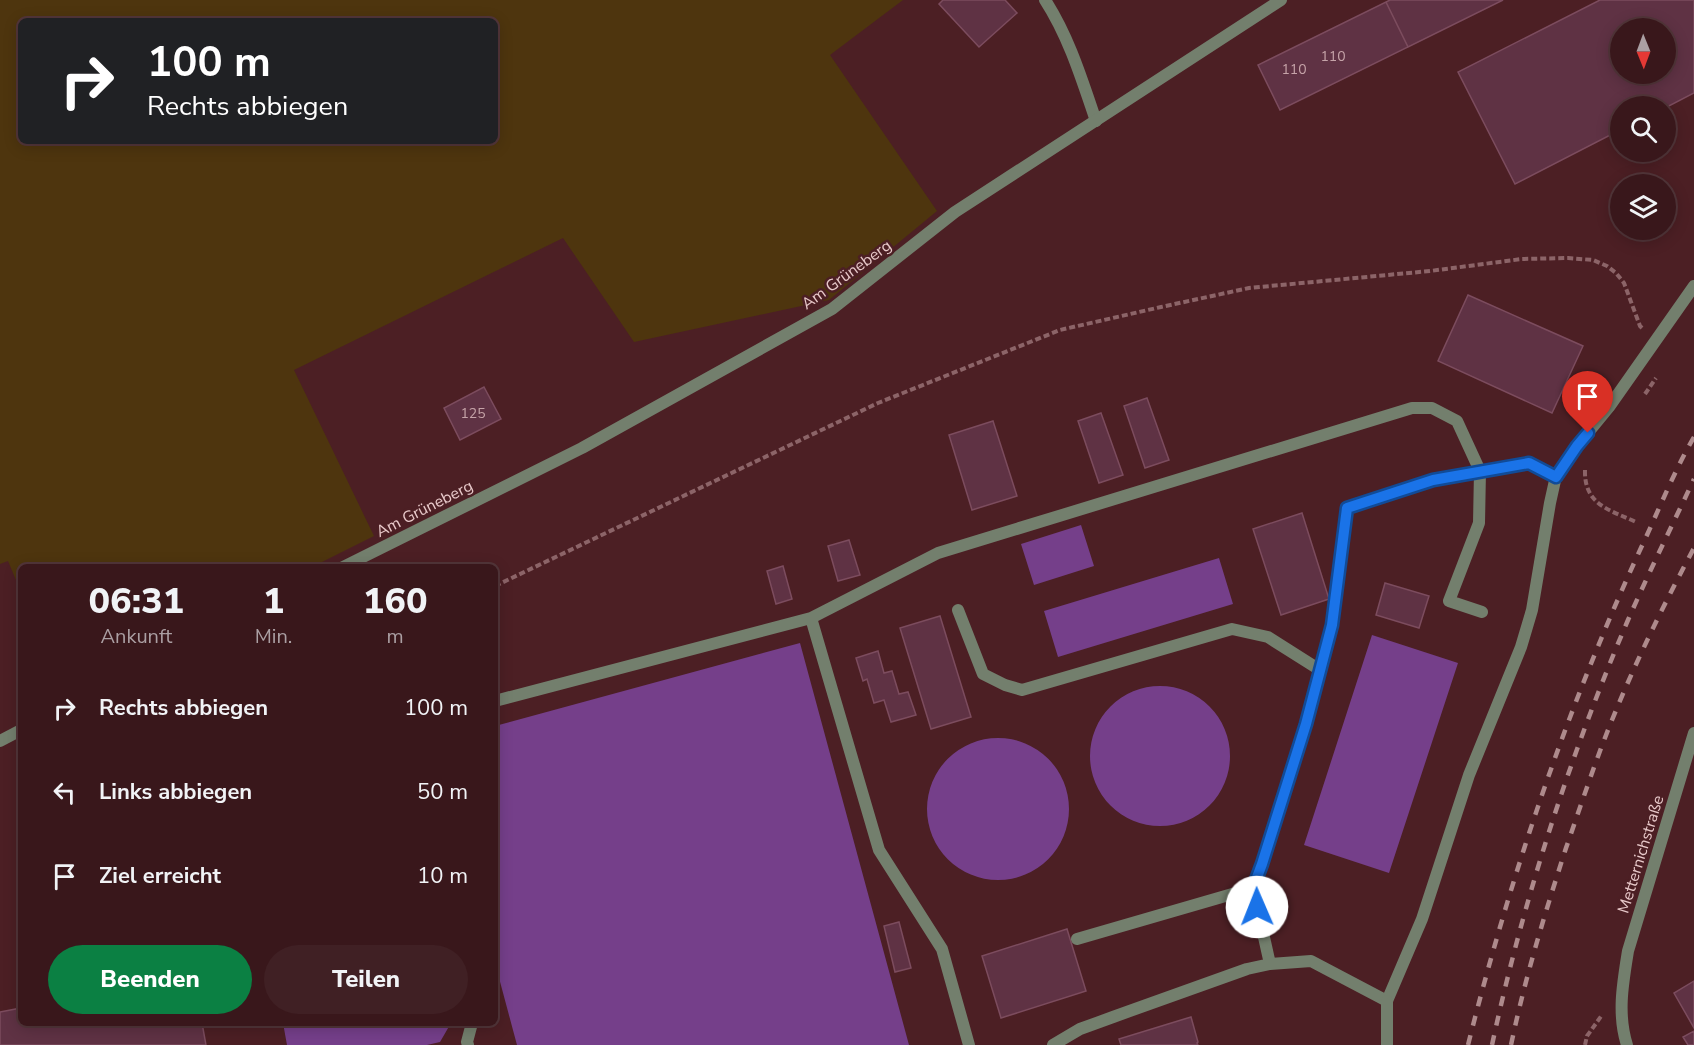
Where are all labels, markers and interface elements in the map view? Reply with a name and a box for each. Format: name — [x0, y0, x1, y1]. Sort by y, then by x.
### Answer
north arrow — [1610, 18, 1676, 84]
map controls — [1610, 18, 1676, 240]
text: 100 m — [147, 34, 271, 91]
icon: right — [48, 42, 126, 120]
house number: 110 — [1320, 47, 1346, 66]
house number: 110 — [1281, 60, 1307, 79]
text: Rechts abbiegen — [147, 88, 348, 125]
button: search — [1610, 96, 1676, 162]
button: layers — [1610, 174, 1676, 240]
street label: Am Grüneberg — [797, 235, 896, 315]
pin — [1562, 371, 1613, 433]
icon: arrive — [1571, 380, 1604, 413]
house number: 125 — [460, 404, 486, 423]
street label: Am Grüneberg — [372, 475, 477, 543]
text: 06:31 — [88, 577, 184, 626]
text: 1 — [263, 577, 284, 626]
text: 160 — [363, 577, 428, 626]
text: Ankunft — [100, 623, 172, 650]
text: Min. — [255, 623, 292, 650]
text: m — [387, 623, 404, 650]
icon: right — [48, 692, 81, 725]
text: Rechts abbiegen — [99, 693, 268, 723]
text: 100 m — [404, 693, 468, 723]
icon: left — [48, 776, 81, 809]
text: Links abbiegen — [99, 777, 252, 807]
text: 50 m — [417, 777, 468, 807]
street label: Metternichstraße — [1613, 793, 1669, 916]
icon: arrive — [48, 860, 81, 893]
text: Ziel erreicht — [99, 861, 221, 891]
text: 10 m — [417, 861, 468, 891]
position arrow — [1225, 875, 1289, 939]
button: Beenden — [48, 945, 252, 1014]
button: Teilen — [264, 945, 468, 1014]

